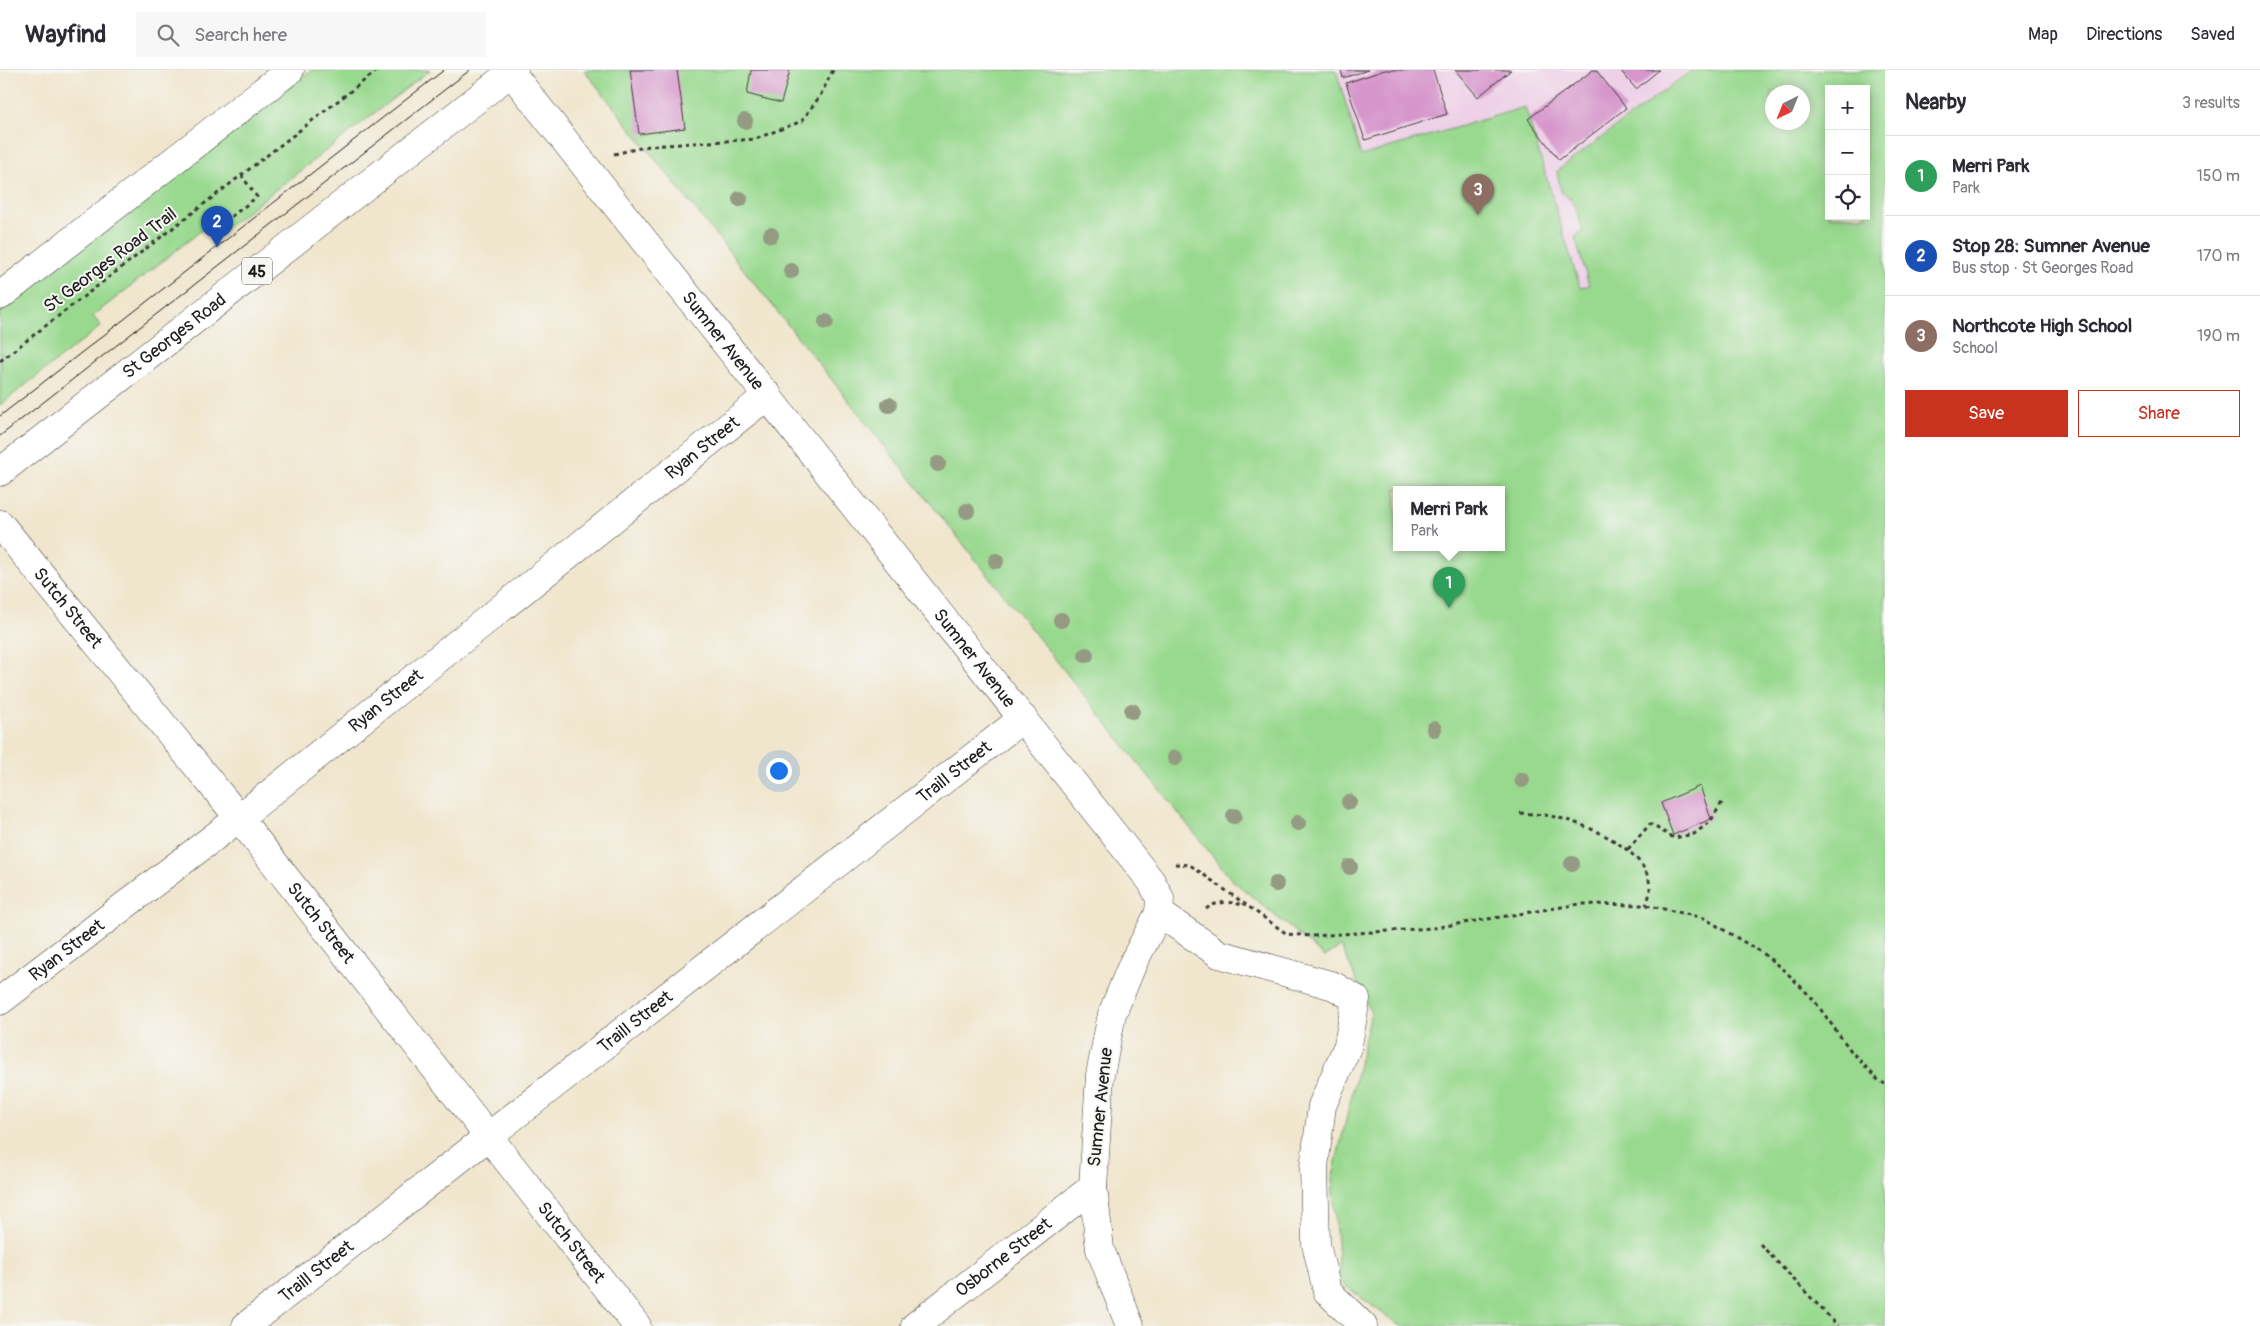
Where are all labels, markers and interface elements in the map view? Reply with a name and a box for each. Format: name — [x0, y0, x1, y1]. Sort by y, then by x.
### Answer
search box — [136, 12, 486, 57]
text: Wayfind — [25, 20, 106, 49]
icon: search — [154, 21, 182, 49]
text: Search here — [194, 23, 287, 47]
text: Map — [2028, 23, 2058, 46]
text: Directions — [2086, 23, 2162, 46]
text: Saved — [2190, 23, 2235, 46]
north arrow — [1765, 85, 1810, 130]
map controls — [1825, 85, 1870, 220]
button: + — [1825, 85, 1870, 130]
text: Nearby — [1905, 89, 1966, 116]
text: 3 results — [2182, 93, 2240, 113]
button: − — [1825, 130, 1870, 175]
text: Merri Park — [1952, 154, 2029, 178]
text: 1 — [1918, 166, 1924, 186]
text: 150 m — [2196, 166, 2240, 186]
pin: 3 — [1462, 174, 1494, 215]
button: locate — [1825, 175, 1870, 220]
text: Park — [1952, 178, 1980, 198]
street label: St Georges Road Trail — [39, 203, 182, 318]
pin: 2 — [201, 206, 233, 247]
text: Stop 28: Sumner Avenue — [1952, 234, 2150, 258]
text: 2 — [1917, 246, 1925, 266]
text: 170 m — [2197, 246, 2240, 266]
road number: 45 — [242, 258, 272, 285]
text: Bus stop · St Georges Road — [1952, 258, 2134, 278]
street label: Sumner Avenue — [677, 287, 769, 395]
street label: St Georges Road — [118, 288, 231, 384]
text: Northcote High School — [1952, 314, 2132, 338]
text: 3 — [1917, 326, 1925, 346]
text: 190 m — [2197, 326, 2240, 346]
text: School — [1952, 338, 1998, 358]
button: Save — [1905, 390, 2068, 437]
button: Share — [2078, 390, 2240, 437]
street label: Ryan Street — [661, 411, 745, 485]
popup — [1393, 486, 1505, 551]
text: Merri Park — [1410, 497, 1488, 521]
text: Park — [1410, 521, 1438, 541]
street label: Sutch Street — [28, 563, 108, 654]
pin: 1 — [1433, 567, 1465, 608]
street label: Sumner Avenue — [928, 604, 1020, 713]
street label: Ryan Street — [344, 664, 429, 738]
street label: Traill Street — [912, 735, 997, 809]
your location — [766, 758, 792, 784]
street label: Sutch Street — [282, 878, 360, 969]
street label: Ryan Street — [25, 914, 110, 986]
street label: Traill Street — [593, 985, 678, 1058]
street label: Sumner Avenue — [1083, 1046, 1118, 1168]
street label: Sutch Street — [532, 1197, 611, 1289]
street label: Osborne Street — [951, 1212, 1057, 1302]
street label: Traill Street — [274, 1235, 359, 1308]

